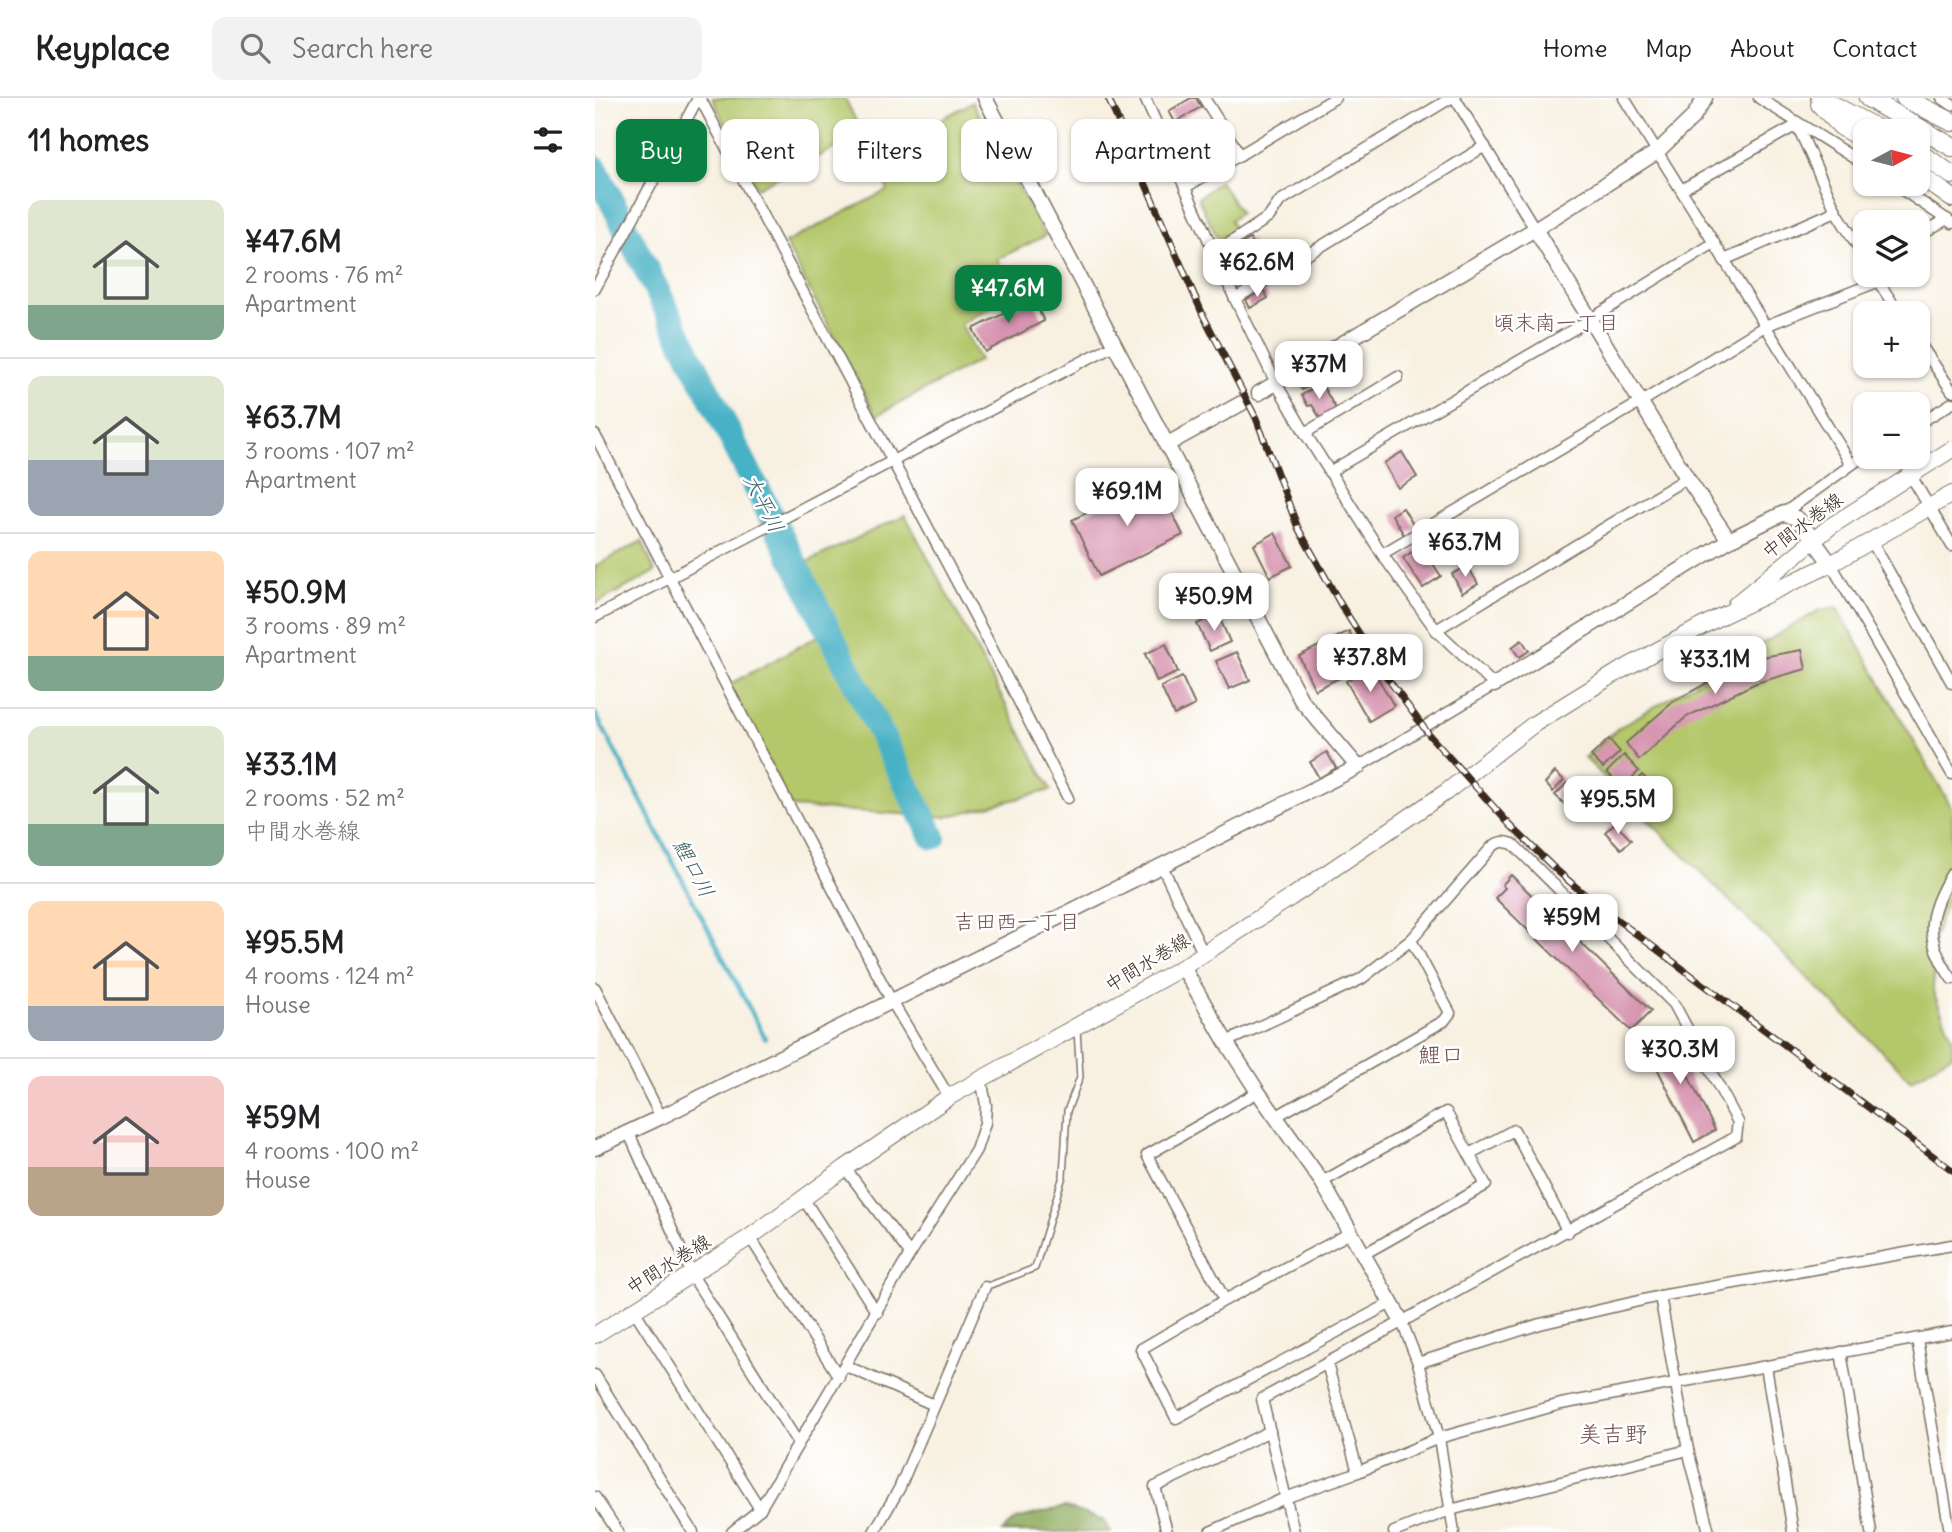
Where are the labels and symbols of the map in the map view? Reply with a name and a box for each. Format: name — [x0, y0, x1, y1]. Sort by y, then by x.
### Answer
north arrow — [1853, 119, 1930, 196]
pin: ¥62.6M — [1200, 240, 1314, 299]
pin: ¥47.6M — [951, 266, 1065, 325]
district label: 頃末南一丁目 — [1493, 309, 1619, 336]
pin: ¥37M — [1278, 342, 1360, 401]
pin: ¥69.1M — [1070, 468, 1184, 528]
water label: 大平川 — [738, 469, 790, 537]
street label: 中間水巻線 — [1757, 487, 1847, 563]
pin: ¥63.7M — [1408, 519, 1522, 579]
pin: ¥50.9M — [1157, 574, 1271, 633]
pin: ¥37.8M — [1313, 634, 1427, 694]
pin: ¥33.1M — [1658, 636, 1772, 696]
pin: ¥95.5M — [1561, 776, 1675, 836]
water label: 鯉口川 — [667, 834, 721, 902]
pin: ¥59M — [1531, 894, 1613, 954]
district label: 吉田西一丁目 — [954, 908, 1080, 935]
street label: 中間水巻線 — [1100, 927, 1194, 997]
pin: ¥30.3M — [1623, 1026, 1737, 1086]
district label: 鯉口 — [1418, 1040, 1464, 1069]
street label: 中間水巻線 — [621, 1229, 715, 1299]
district label: 美吉野 — [1579, 1419, 1648, 1448]

